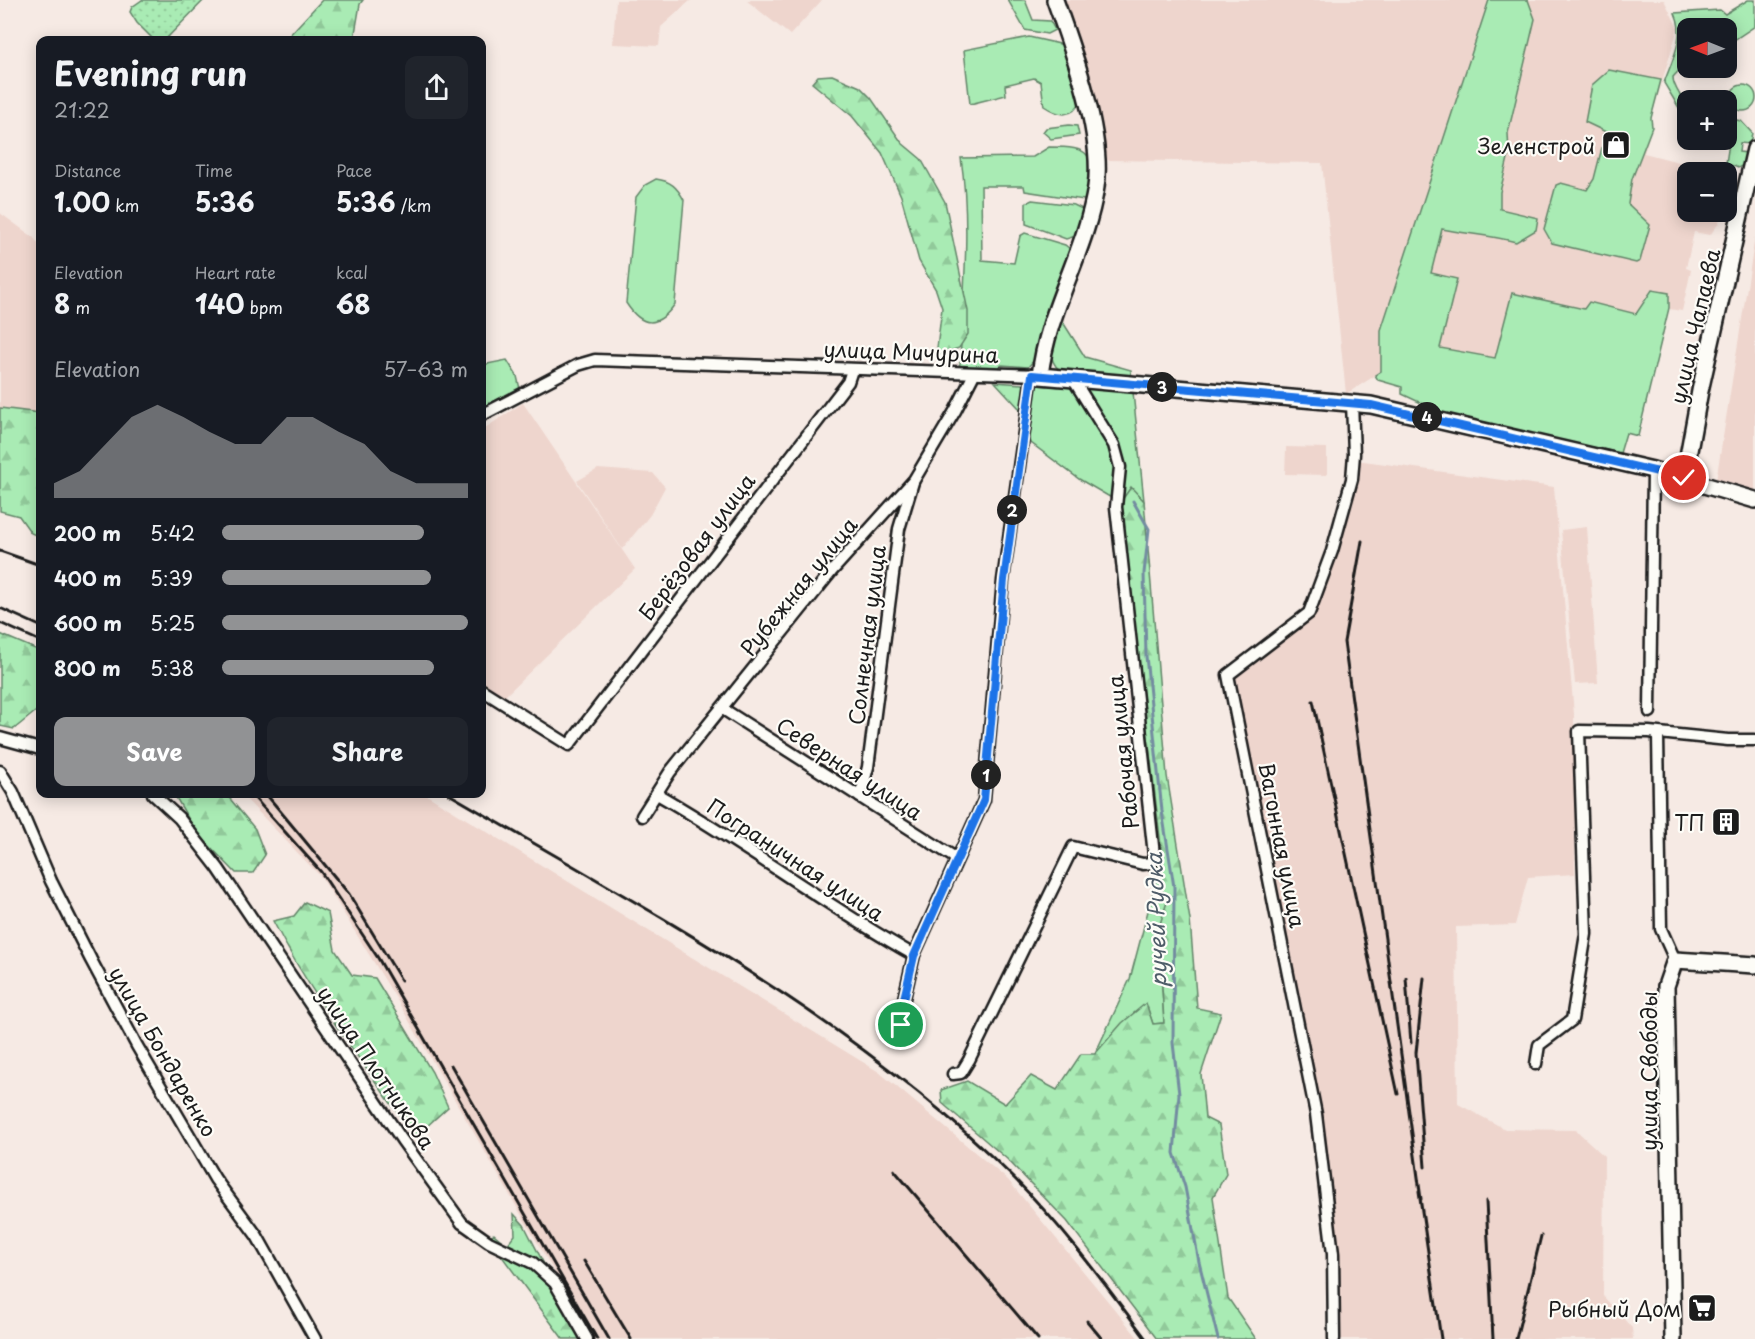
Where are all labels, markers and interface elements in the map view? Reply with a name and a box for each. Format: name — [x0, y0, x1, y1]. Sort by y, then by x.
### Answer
north arrow — [1677, 18, 1737, 78]
map controls — [1677, 18, 1737, 222]
text: Evening run — [54, 47, 247, 97]
button: share — [405, 56, 468, 119]
button: + — [1677, 90, 1737, 150]
text: 21:22 — [54, 95, 110, 125]
place label: Зеленстрой — [1478, 129, 1595, 161]
shop icon: Зеленстрой — [1600, 129, 1632, 161]
text: Distance — [54, 158, 121, 182]
text: Time — [195, 158, 233, 182]
text: Pace — [336, 158, 372, 182]
button: − — [1677, 162, 1737, 222]
text: 1.00 — [54, 182, 110, 221]
text: 5:36 — [195, 182, 255, 221]
text: 5:36 — [336, 182, 396, 221]
text: km — [110, 193, 139, 217]
text: /km — [396, 193, 431, 217]
street label: улица Чапаева — [1661, 245, 1727, 407]
text: Elevation — [54, 260, 123, 284]
text: Heart rate — [195, 260, 276, 284]
text: kcal — [336, 260, 368, 284]
text: 8 — [54, 284, 70, 323]
text: 140 — [195, 284, 245, 323]
text: 68 — [336, 284, 371, 323]
text: m — [70, 295, 90, 319]
text: bpm — [245, 295, 283, 319]
street label: улица Мичурина — [823, 332, 1000, 370]
text: Elevation — [54, 354, 140, 384]
text: 57–63 m — [383, 354, 468, 384]
pin: 3 — [1147, 372, 1177, 402]
text: 3 — [1157, 375, 1167, 399]
pin: 4 — [1412, 402, 1442, 432]
text: 4 — [1422, 405, 1432, 429]
pin — [1658, 452, 1709, 503]
icon: check — [1667, 461, 1700, 494]
street label: Берёзовая улица — [630, 465, 762, 626]
pin: 2 — [997, 495, 1027, 525]
text: 2 — [1006, 498, 1018, 522]
street label: Рубежная улица — [732, 509, 865, 663]
text: 200 m — [54, 518, 121, 548]
text: 5:42 — [150, 518, 195, 548]
street label: Солнечная улица — [839, 543, 893, 727]
text: 400 m — [54, 563, 122, 593]
text: 5:39 — [150, 563, 193, 593]
text: 600 m — [54, 608, 122, 638]
text: 5:25 — [150, 608, 195, 638]
text: 800 m — [54, 653, 121, 683]
text: 5:38 — [150, 653, 194, 683]
street label: Рабочая улица — [1098, 673, 1146, 831]
street label: Северная улица — [770, 709, 930, 828]
button: Save — [54, 717, 255, 786]
button: Share — [267, 717, 468, 786]
pin: 1 — [971, 760, 1001, 790]
street label: Вагонная улица — [1251, 760, 1315, 931]
text: 1 — [982, 763, 990, 787]
street label: Пограничная улица — [701, 790, 892, 929]
place label: ТП — [1674, 806, 1705, 838]
building icon: ТП — [1710, 806, 1742, 838]
water label: ручей Рудка — [1136, 851, 1174, 988]
street label: улица Бондаренко — [102, 960, 226, 1142]
street label: улица Плотникова — [310, 979, 444, 1155]
street label: улица Свободы — [1632, 991, 1664, 1151]
pin — [875, 999, 926, 1050]
icon: arrive — [884, 1008, 917, 1041]
place label: Рыбный Дом — [1548, 1292, 1681, 1324]
supermarket icon: Рыбный Дом — [1686, 1292, 1718, 1324]

